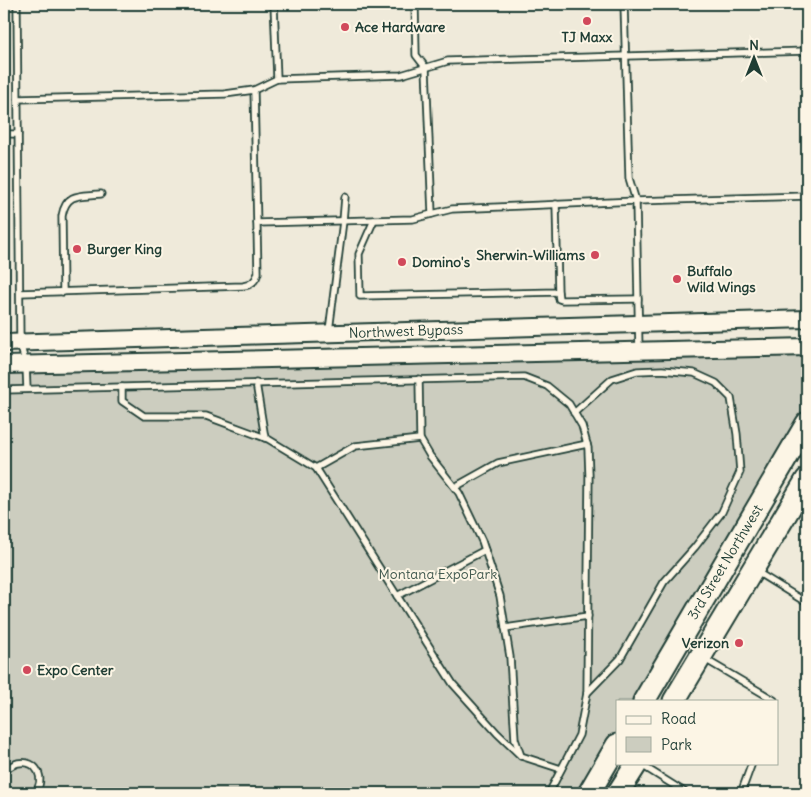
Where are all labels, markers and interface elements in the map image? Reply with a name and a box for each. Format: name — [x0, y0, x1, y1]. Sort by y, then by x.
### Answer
marker: TJ Maxx — [581, 15, 593, 27]
place label: Ace Hardware — [355, 18, 446, 36]
marker: Ace Hardware — [339, 21, 351, 33]
place label: TJ Maxx — [562, 28, 613, 46]
north arrow — [728, 32, 778, 82]
text: N — [749, 36, 759, 54]
place label: Burger King — [87, 240, 162, 258]
marker: Burger King — [71, 243, 83, 255]
place label: Sherwin-Williams — [476, 246, 586, 264]
marker: Sherwin-Williams — [589, 249, 601, 261]
place label: Domino's — [412, 253, 471, 271]
marker: Domino's — [396, 256, 408, 268]
place label: Buffalo Wild Wings — [687, 262, 756, 296]
marker: Buffalo Wild Wings — [671, 273, 683, 285]
street label: Northwest Bypass — [348, 320, 464, 342]
street label: 3rd Street Northwest — [683, 501, 767, 623]
park label: Montana ExpoPark — [379, 565, 497, 583]
place label: Verizon — [682, 634, 729, 652]
marker: Verizon — [733, 637, 745, 649]
place label: Expo Center — [37, 661, 114, 679]
marker: Expo Center — [21, 664, 33, 676]
legend — [616, 700, 778, 764]
text: Road — [661, 709, 696, 728]
text: Park — [661, 735, 692, 754]

